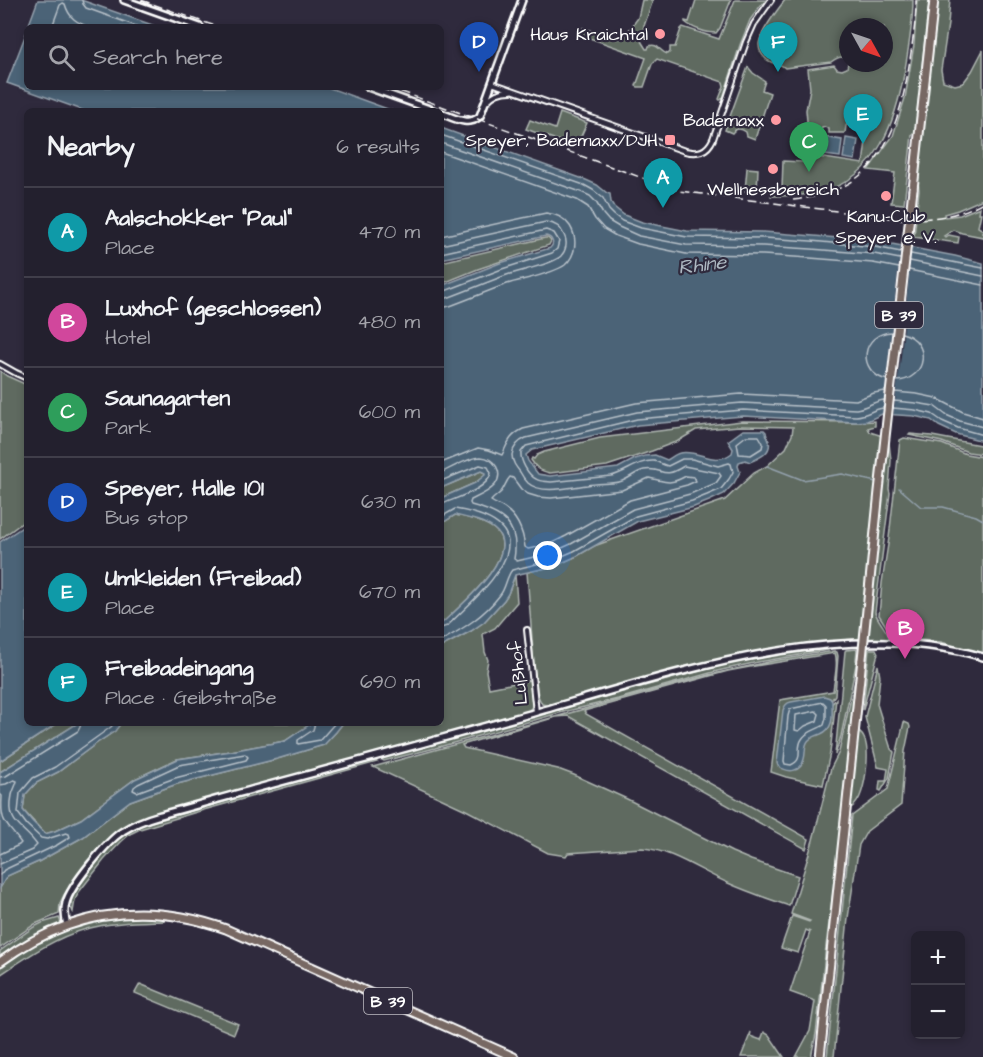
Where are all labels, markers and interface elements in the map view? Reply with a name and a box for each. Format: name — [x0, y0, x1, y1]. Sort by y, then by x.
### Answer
north arrow — [839, 18, 893, 72]
pin: D — [460, 22, 498, 72]
place label: Haus Kraichtal — [530, 22, 648, 47]
pin: F — [758, 22, 798, 72]
search box — [24, 24, 444, 90]
marker: Haus Kraichtal — [653, 27, 667, 41]
icon: search — [45, 41, 78, 74]
text: Search here — [93, 42, 223, 73]
pin: E — [844, 94, 882, 144]
place label: Bademaxx — [683, 108, 765, 133]
marker: Bademaxx — [769, 113, 783, 127]
pin: C — [790, 122, 828, 172]
place label: Speyer, Bademaxx/DJH — [465, 128, 658, 154]
text: Nearby — [48, 129, 135, 165]
text: 6 results — [336, 133, 420, 161]
marker: Speyer, Bademaxx/DJH — [663, 133, 677, 147]
pin: A — [644, 158, 682, 208]
marker: Wellnessbereich — [766, 162, 780, 176]
place label: Wellnessbereich — [707, 177, 839, 202]
marker: Kanu-Club Speyer e. V. — [879, 189, 893, 203]
text: Aalschokker "Paul" — [105, 203, 292, 234]
place label: Kanu-Club Speyer e. V. — [835, 204, 937, 251]
text: A — [61, 218, 74, 246]
text: 470 m — [358, 218, 420, 246]
text: Place — [105, 234, 155, 262]
water label: Rhine — [677, 248, 729, 282]
text: Luxhof (geschlossen) — [105, 293, 321, 324]
road number: B 39 — [875, 302, 923, 328]
text: B — [60, 308, 75, 336]
text: 480 m — [357, 308, 420, 336]
text: Hotel — [105, 324, 150, 352]
text: Saunagarten — [105, 383, 230, 414]
text: C — [60, 398, 75, 426]
text: 600 m — [359, 398, 420, 426]
text: Park — [105, 414, 151, 442]
text: Speyer, Halle 101 — [105, 473, 264, 504]
text: D — [61, 488, 74, 516]
text: 630 m — [361, 488, 420, 516]
text: Bus stop — [105, 504, 188, 532]
your location — [533, 541, 562, 570]
text: Umkleiden (Freibad) — [105, 563, 301, 594]
text: E — [62, 578, 73, 606]
text: 670 m — [359, 578, 420, 606]
text: Place — [105, 594, 155, 622]
pin: B — [886, 610, 924, 659]
street label: Lußhof — [503, 639, 534, 706]
text: Freibadeingang — [105, 653, 254, 684]
text: F — [61, 668, 74, 696]
text: 690 m — [360, 668, 420, 696]
text: Place · Geibstraße — [105, 684, 277, 712]
map controls — [911, 931, 965, 1039]
button: + — [911, 931, 965, 985]
button: − — [911, 985, 965, 1039]
road number: B 39 — [364, 988, 412, 1014]

